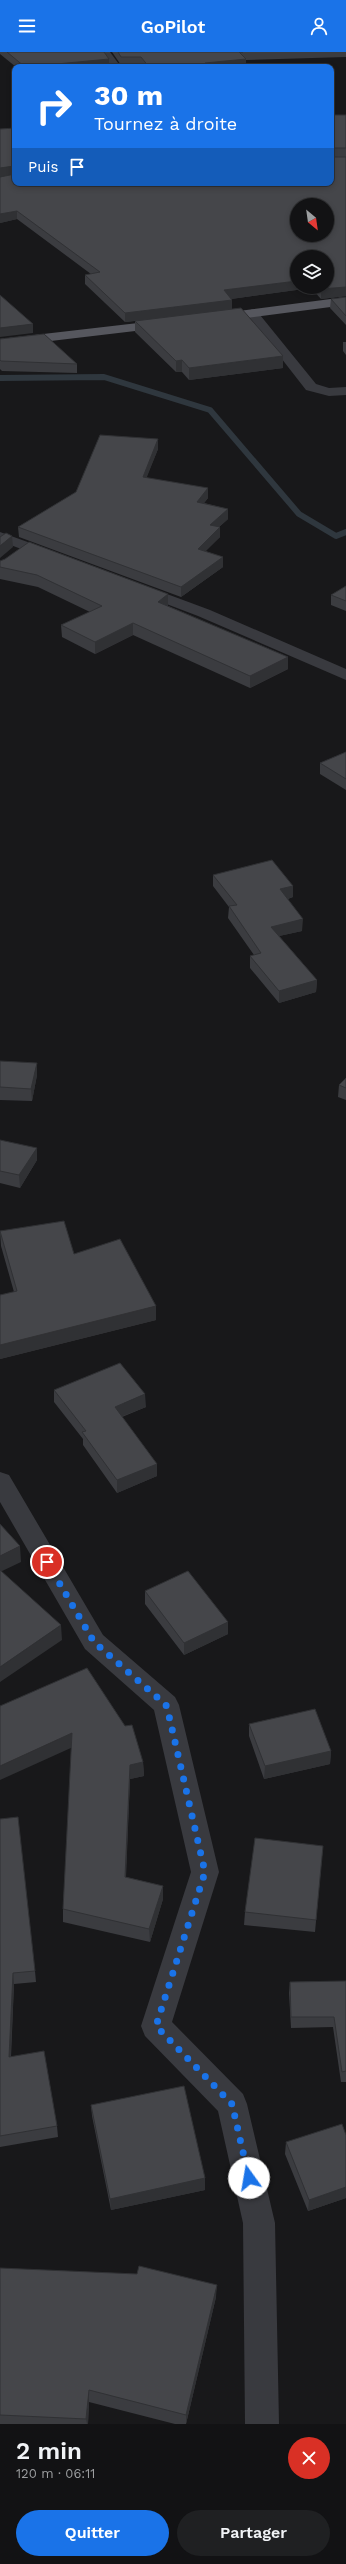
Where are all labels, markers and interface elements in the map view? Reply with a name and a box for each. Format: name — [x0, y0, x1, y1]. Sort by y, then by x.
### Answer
icon: menu — [16, 15, 38, 37]
icon: person — [308, 15, 330, 37]
text: GoPilot — [141, 16, 205, 37]
text: 30 m — [94, 79, 163, 112]
icon: right — [28, 80, 80, 132]
text: Tournez à droite — [94, 113, 237, 134]
icon: arrive — [66, 156, 88, 178]
text: Puis — [28, 158, 58, 176]
north arrow — [290, 198, 334, 242]
map controls — [290, 198, 334, 294]
button: layers — [290, 250, 334, 294]
pin — [30, 1545, 64, 1579]
icon: arrive — [36, 1551, 58, 1573]
position arrow — [228, 2157, 270, 2199]
text: 2 min — [16, 2437, 82, 2465]
button: close — [288, 2437, 330, 2479]
text: 120 m · 06:11 — [16, 2466, 95, 2481]
button: Quitter — [16, 2510, 169, 2556]
button: Partager — [177, 2510, 330, 2556]

